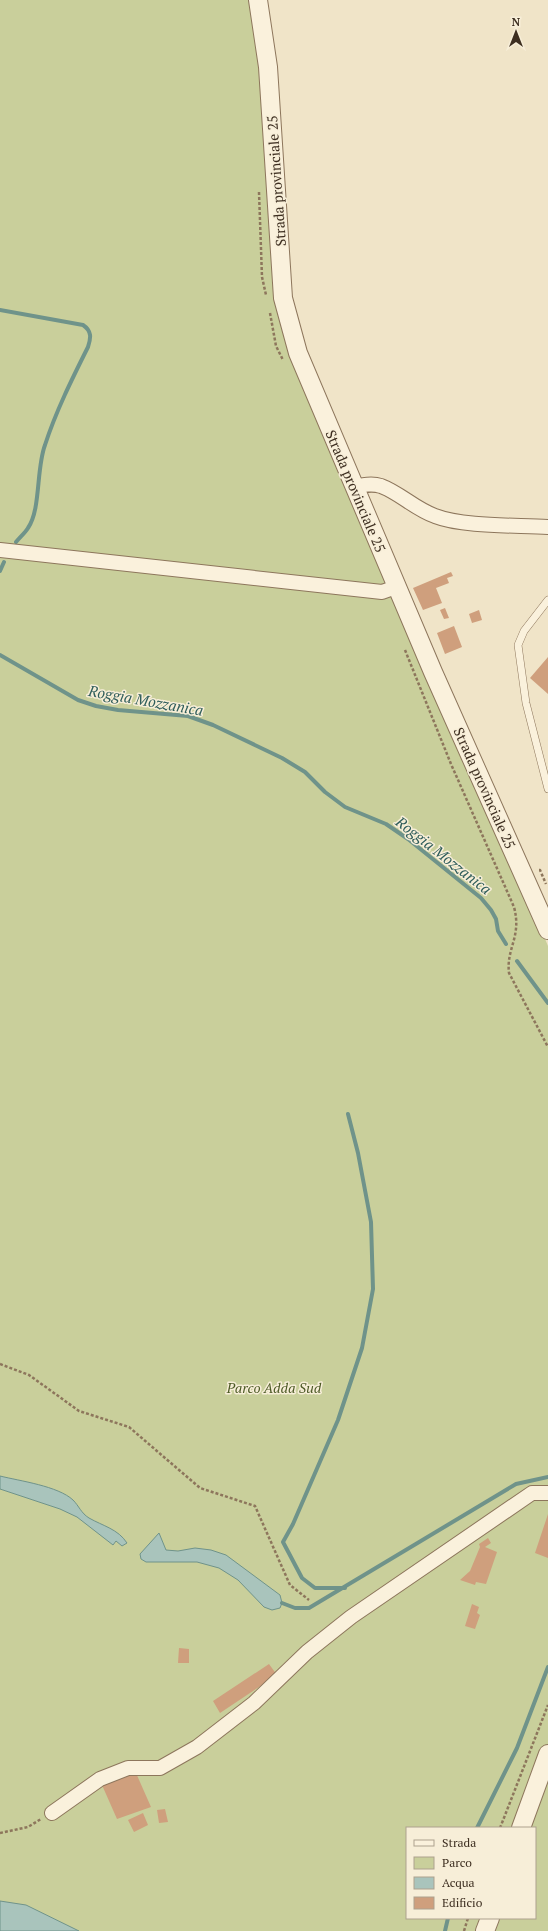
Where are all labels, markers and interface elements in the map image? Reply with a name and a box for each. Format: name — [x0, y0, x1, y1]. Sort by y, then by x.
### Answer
north arrow — [496, 12, 536, 52]
text: N — [512, 15, 521, 29]
street label: Strada provinciale 25 — [262, 115, 290, 247]
street label: Strada provinciale 25 — [322, 427, 390, 555]
water label: Roggia Mozzanica — [86, 680, 205, 720]
street label: Strada provinciale 25 — [450, 724, 520, 852]
water label: Roggia Mozzanica — [391, 811, 496, 899]
park label: Parco Adda Sud — [226, 1378, 322, 1397]
legend — [406, 1827, 536, 1919]
text: Strada — [442, 1835, 476, 1850]
text: Parco — [442, 1855, 472, 1870]
text: Acqua — [442, 1875, 475, 1890]
text: Edificio — [442, 1895, 483, 1910]

